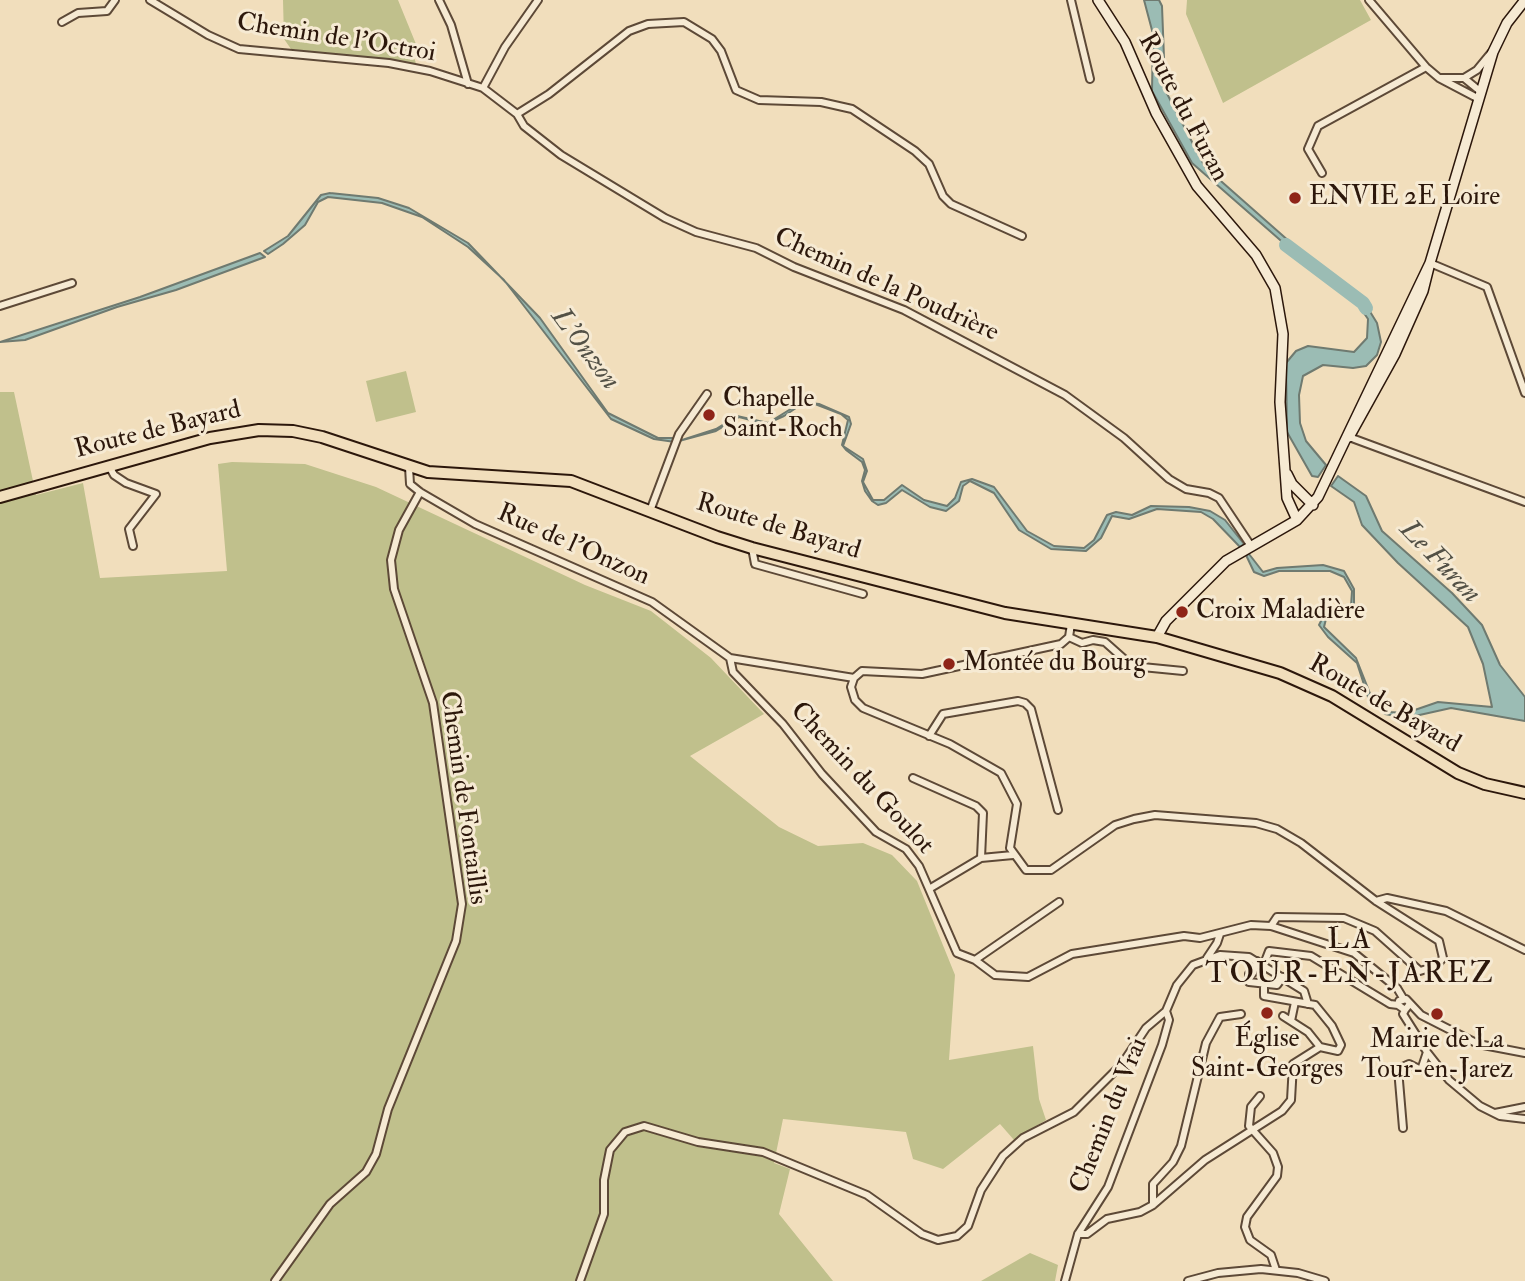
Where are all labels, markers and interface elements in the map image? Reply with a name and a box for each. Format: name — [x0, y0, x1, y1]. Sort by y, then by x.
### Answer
street label: Chemin de l'Octroi — [234, 8, 438, 70]
street label: Route du Furan — [1130, 28, 1234, 188]
place label: ENVIE 2E Loire — [1309, 182, 1500, 214]
marker: ENVIE 2E Loire — [1287, 190, 1303, 206]
street label: Chemin de la Poudrière — [769, 222, 1003, 350]
water label: L'Onzon — [542, 302, 626, 398]
place label: Chapelle Saint-Roch — [723, 384, 843, 446]
street label: Route de Bayard — [72, 395, 244, 467]
marker: Chapelle Saint-Roch — [701, 407, 717, 423]
street label: Route de Bayard — [692, 488, 864, 568]
street label: Rue de l'Onzon — [492, 498, 654, 594]
water label: Le Furan — [1391, 514, 1487, 612]
place label: Croix Maladière — [1196, 596, 1365, 628]
marker: Croix Maladière — [1174, 604, 1190, 620]
place label: Montée du Bourg — [963, 648, 1146, 680]
street label: Route de Bayard — [1303, 649, 1465, 761]
marker: Montée du Bourg — [941, 656, 957, 672]
street label: Chemin de Fontaillis — [432, 689, 492, 907]
street label: Chemin du Goulot — [783, 696, 939, 862]
district label: LA TOUR-EN-JAREZ — [1207, 924, 1493, 995]
marker: Église Saint-Georges — [1259, 1005, 1275, 1021]
marker: Mairie de La Tour-en-Jarez — [1429, 1006, 1445, 1022]
place label: Église Saint-Georges — [1191, 1024, 1343, 1086]
place label: Mairie de La Tour-en-Jarez — [1361, 1025, 1513, 1086]
street label: Chemin du Vrai — [1065, 1034, 1155, 1198]

